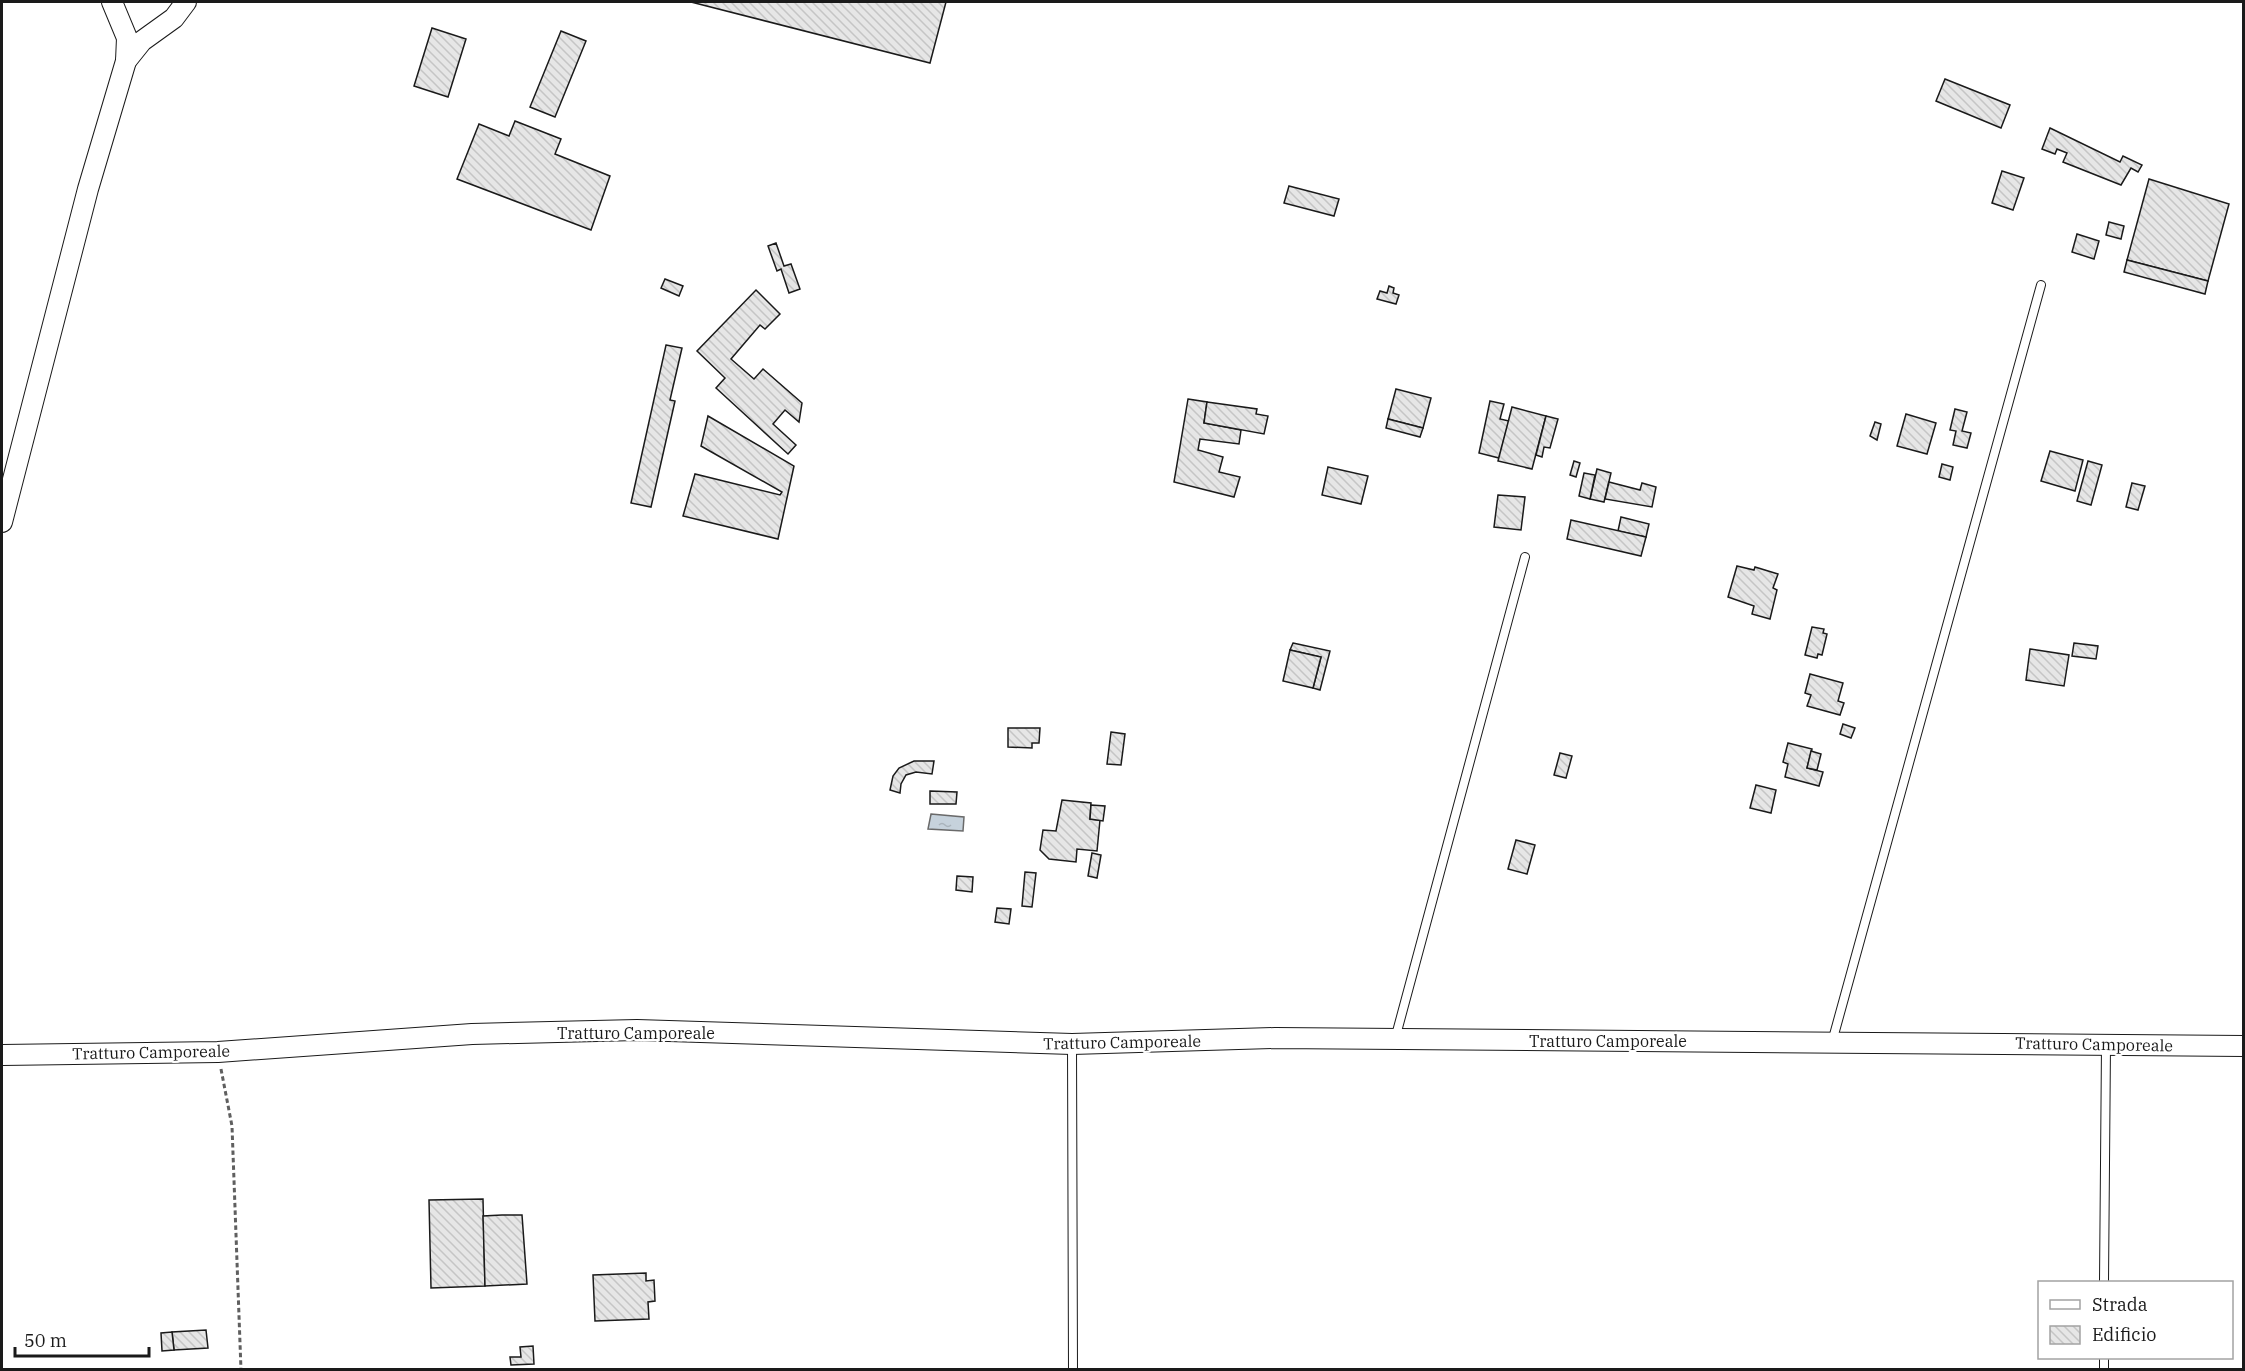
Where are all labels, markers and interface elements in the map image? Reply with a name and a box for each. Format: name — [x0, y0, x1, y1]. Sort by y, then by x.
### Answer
street label: Tratturo Camporeale — [557, 1023, 715, 1043]
street label: Tratturo Camporeale — [1043, 1031, 1201, 1053]
street label: Tratturo Camporeale — [1529, 1031, 1687, 1051]
street label: Tratturo Camporeale — [2015, 1033, 2173, 1055]
street label: Tratturo Camporeale — [72, 1041, 230, 1063]
legend — [2038, 1281, 2233, 1359]
text: Strada — [2092, 1293, 2148, 1316]
scale bar — [15, 1320, 148, 1358]
text: Edificio — [2092, 1323, 2156, 1346]
text: 50 m — [24, 1329, 67, 1352]

